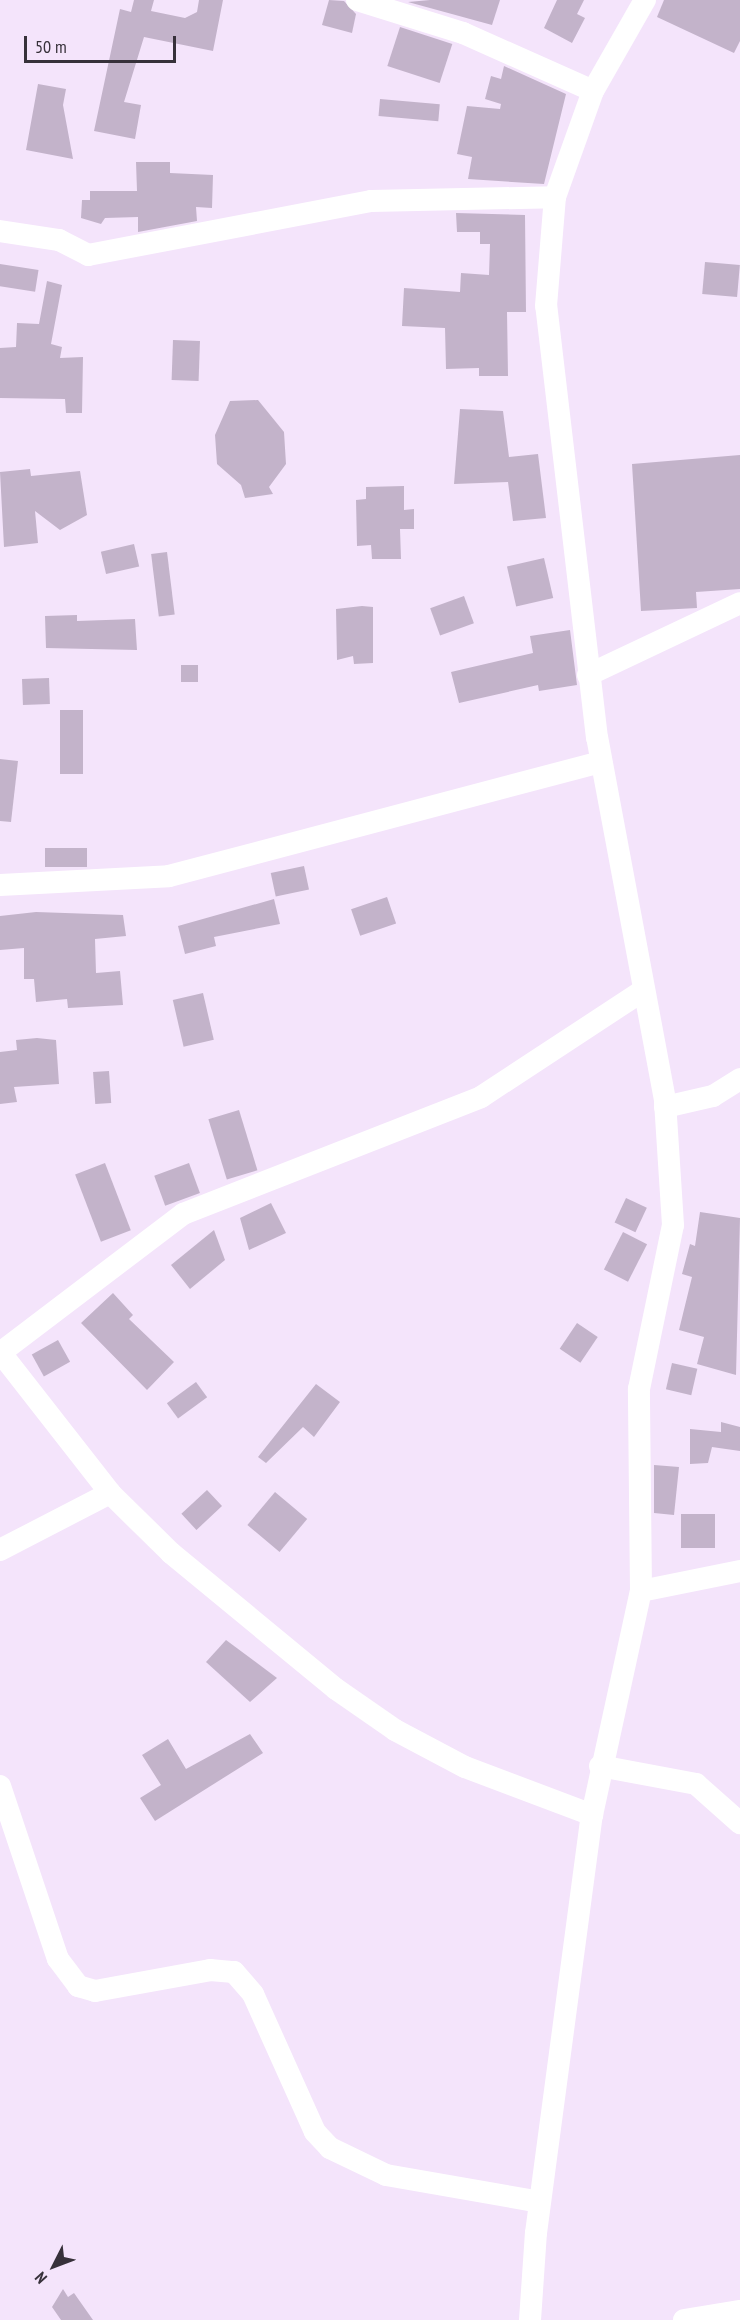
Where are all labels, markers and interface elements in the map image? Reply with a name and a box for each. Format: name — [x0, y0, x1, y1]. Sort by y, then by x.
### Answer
scale bar — [27, 24, 178, 62]
text: 50 m — [35, 35, 67, 58]
north arrow — [24, 2236, 84, 2296]
text: N — [30, 2268, 51, 2288]

